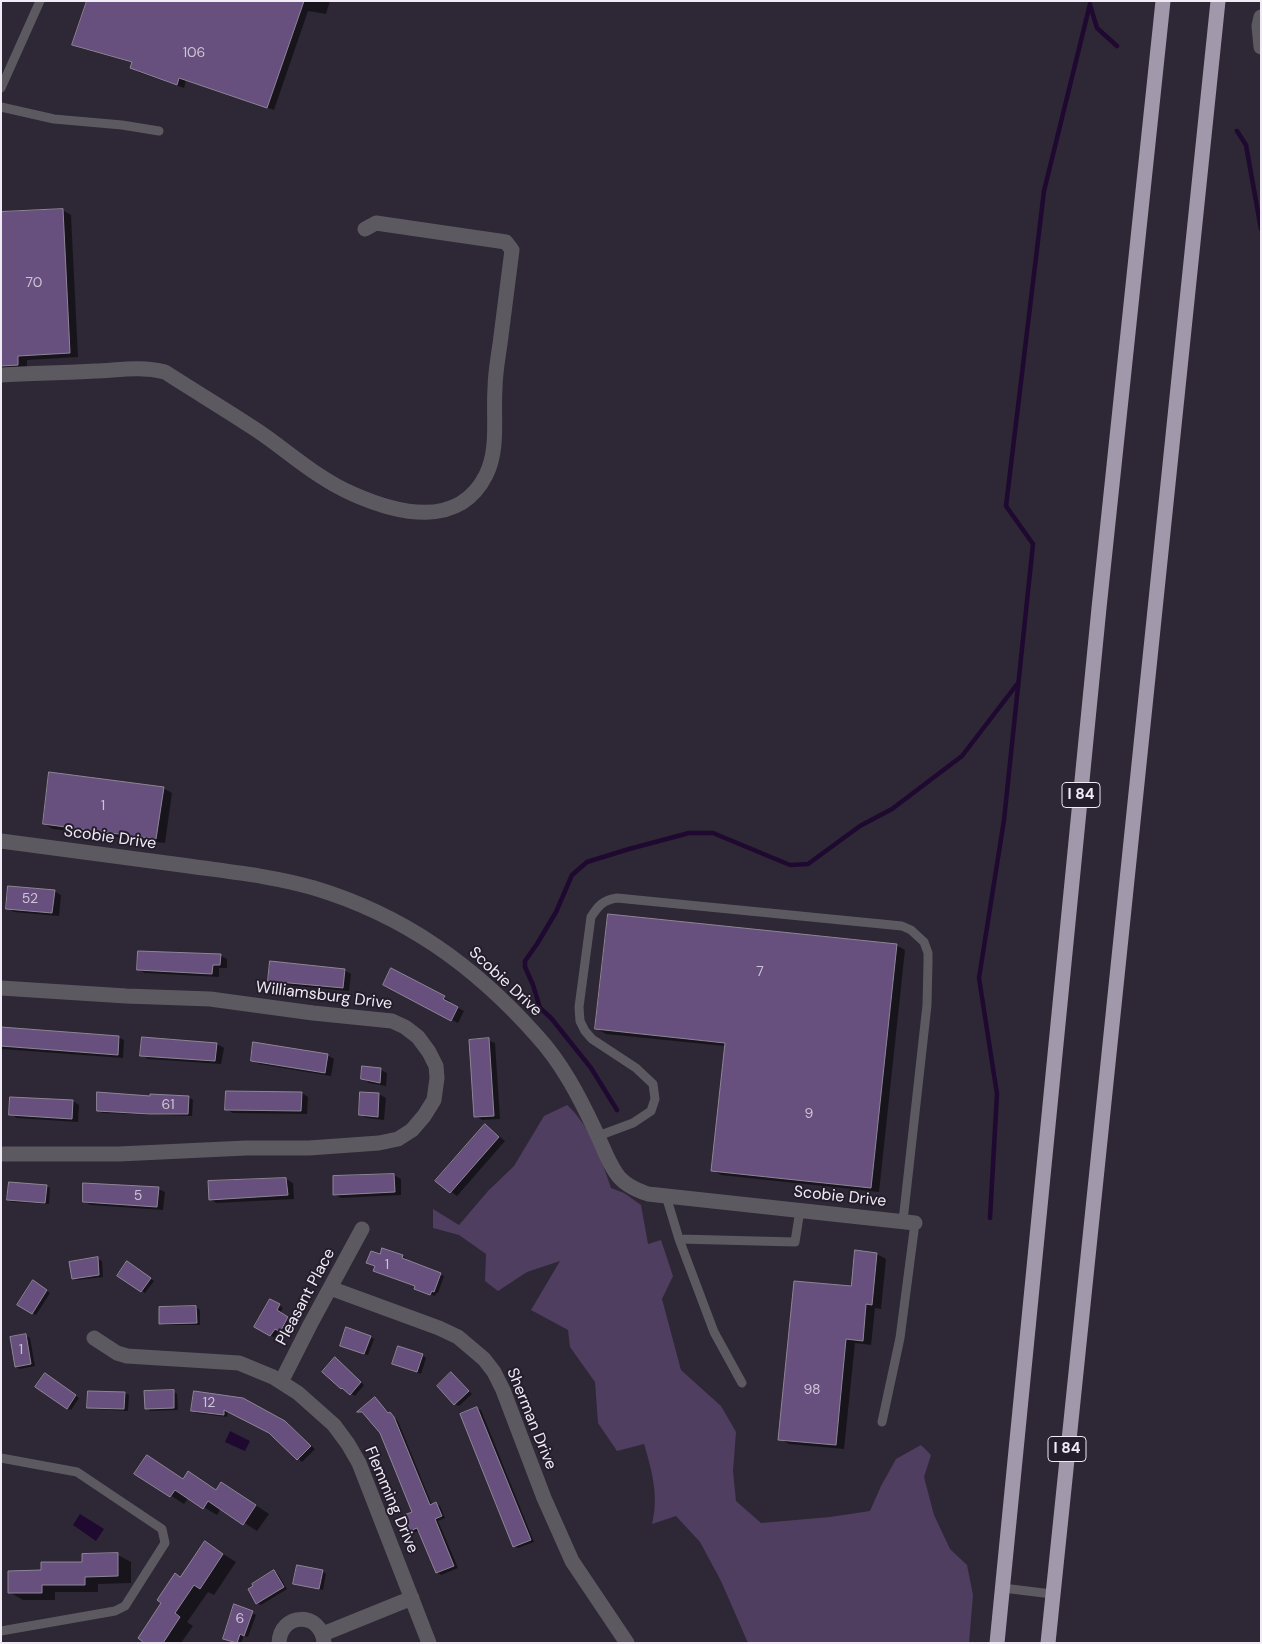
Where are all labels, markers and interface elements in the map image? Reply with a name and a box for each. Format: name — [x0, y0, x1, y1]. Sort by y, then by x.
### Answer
house number: 106 — [183, 45, 205, 61]
house number: 70 — [26, 275, 42, 291]
road number: I 84 — [1062, 782, 1100, 808]
house number: 1 — [101, 798, 105, 814]
street label: Scobie Drive — [63, 822, 157, 854]
house number: 52 — [22, 891, 38, 907]
street label: Scobie Drive — [464, 943, 546, 1021]
house number: 7 — [756, 964, 764, 980]
street label: Williamsburg Drive — [255, 978, 393, 1014]
house number: 61 — [161, 1097, 175, 1113]
house number: 9 — [805, 1106, 813, 1122]
street label: Scobie Drive — [793, 1183, 887, 1211]
house number: 5 — [134, 1188, 142, 1204]
street label: Pleasant Place — [272, 1245, 340, 1349]
house number: 1 — [385, 1257, 389, 1273]
house number: 1 — [19, 1342, 23, 1358]
street label: Sherman Drive — [502, 1365, 560, 1473]
house number: 98 — [803, 1382, 821, 1398]
house number: 12 — [203, 1395, 215, 1411]
road number: I 84 — [1048, 1436, 1086, 1462]
street label: Flemming Drive — [360, 1444, 422, 1556]
house number: 6 — [236, 1611, 244, 1627]

